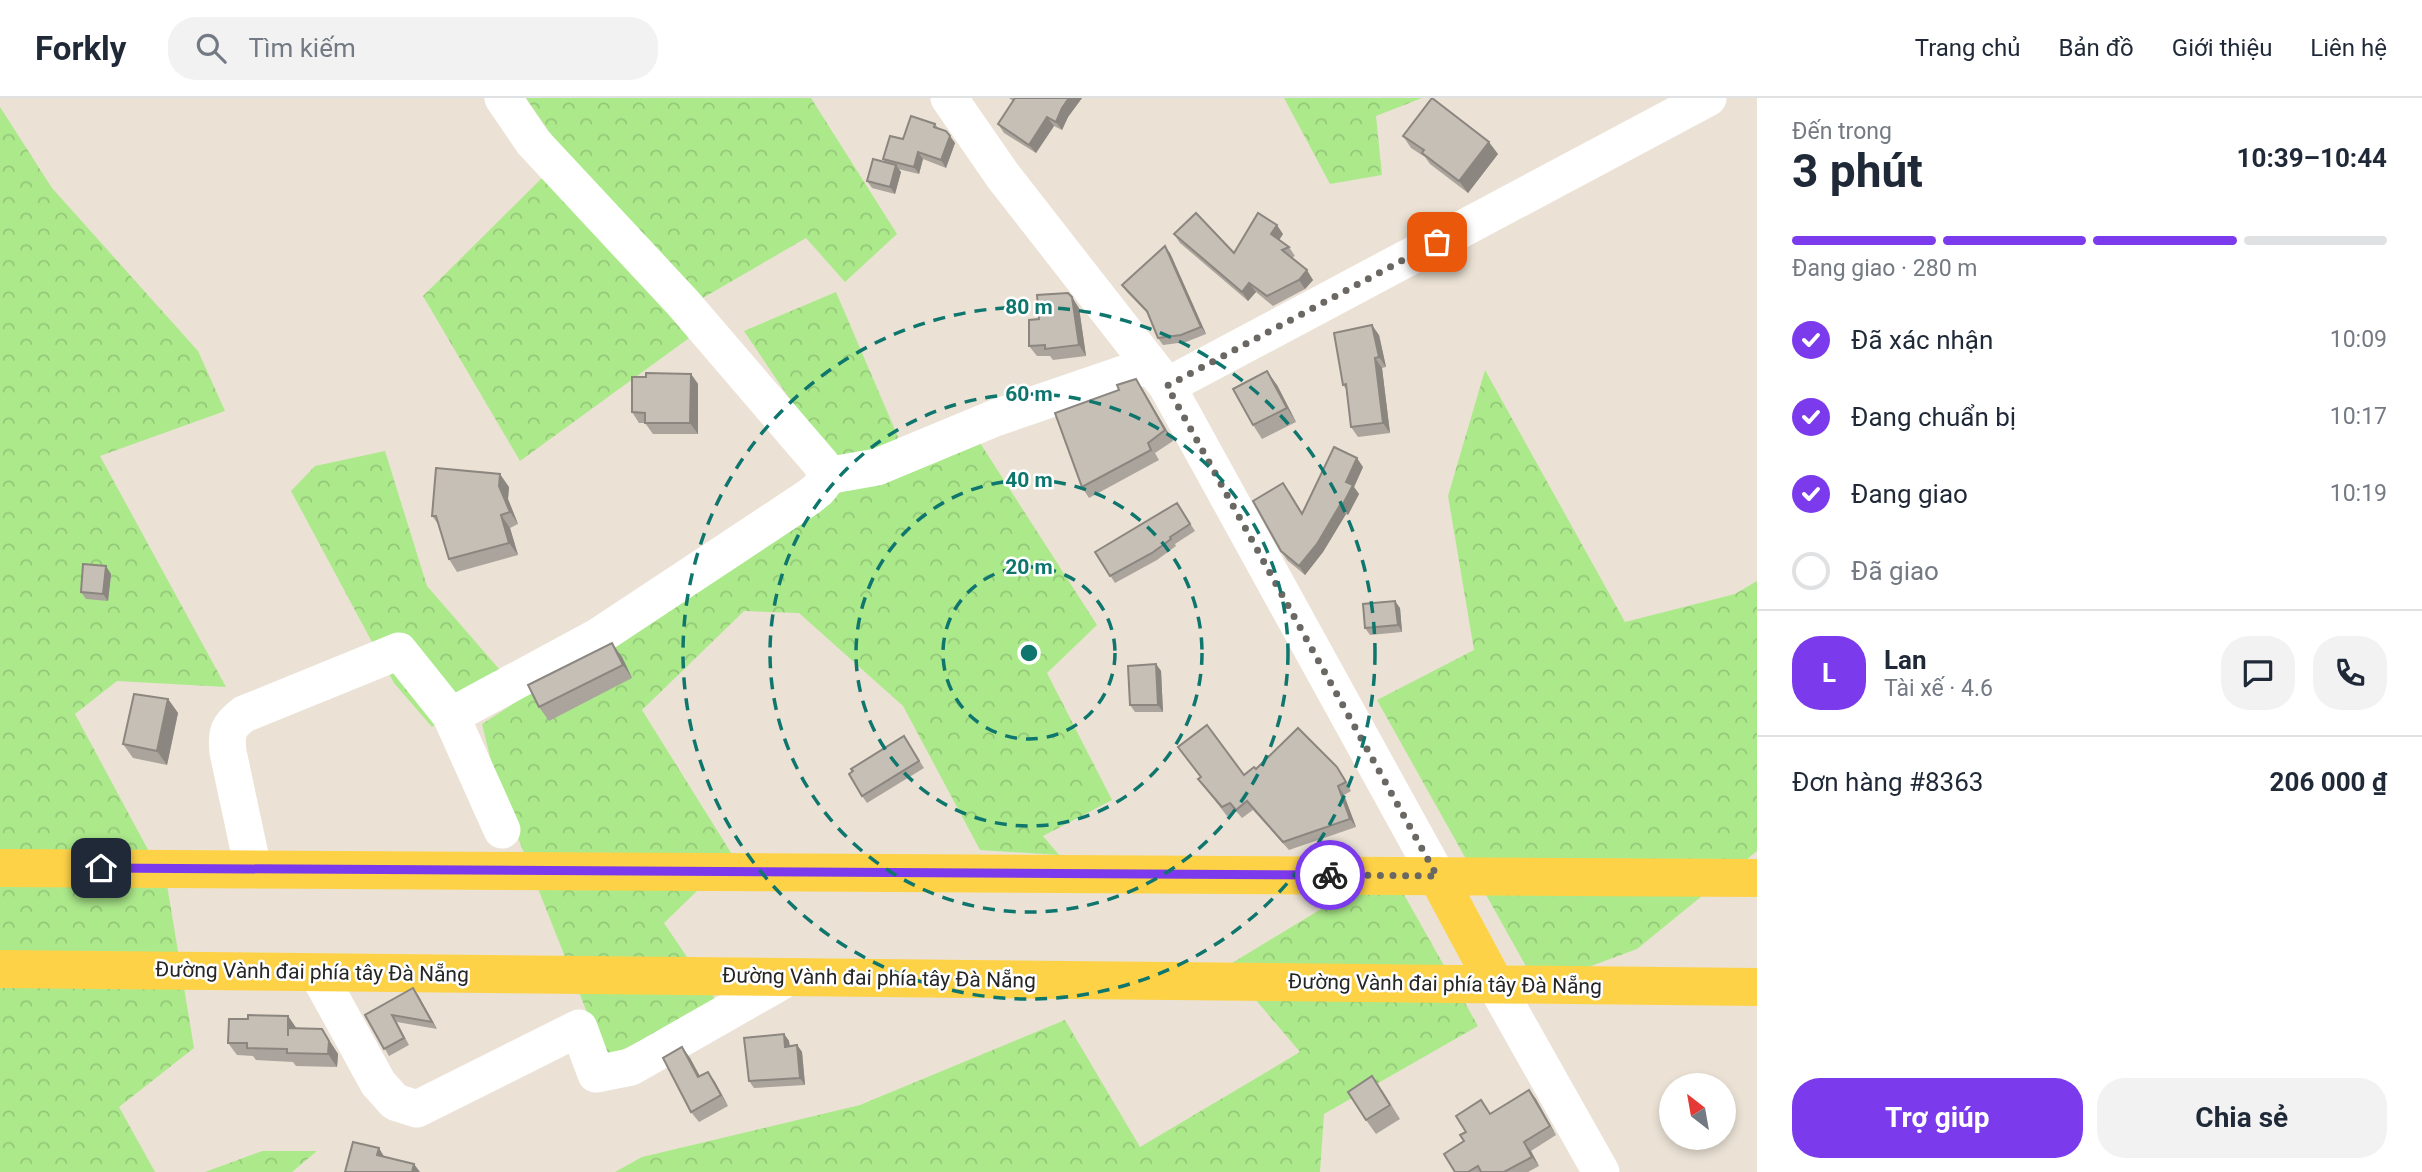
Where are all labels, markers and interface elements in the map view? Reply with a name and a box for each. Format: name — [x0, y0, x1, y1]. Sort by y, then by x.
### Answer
search box — [168, 17, 658, 80]
text: Forkly — [35, 29, 126, 68]
icon: search — [192, 29, 230, 67]
text: Tìm kiếm — [248, 33, 356, 63]
text: Trang chủ — [1915, 34, 2021, 62]
text: Bản đồ — [2059, 34, 2134, 62]
text: Giới thiệu — [2172, 34, 2272, 62]
text: Liên hệ — [2310, 34, 2387, 62]
text: Đến trong — [1792, 118, 1892, 145]
text: 10:39–10:44 — [2237, 143, 2387, 173]
text: 3 phút — [1792, 144, 1923, 198]
pin — [1407, 212, 1467, 272]
icon: bag — [1418, 223, 1456, 261]
text: Đang giao · 280 m — [1792, 255, 1977, 282]
text: 80 m — [1005, 295, 1053, 319]
icon: check — [1792, 321, 1830, 359]
text: Đã xác nhận — [1851, 325, 1993, 355]
text: 10:09 — [2330, 326, 2387, 353]
text: 60 m — [1005, 382, 1053, 406]
icon: check — [1792, 398, 1830, 436]
text: Đang chuẩn bị — [1851, 402, 2016, 432]
text: 10:17 — [2330, 403, 2387, 430]
text: 40 m — [1005, 468, 1053, 492]
icon: check — [1792, 475, 1830, 513]
text: Đang giao — [1851, 479, 1968, 509]
text: 10:19 — [2330, 480, 2387, 507]
text: 20 m — [1005, 555, 1053, 579]
text: Đã giao — [1851, 556, 1939, 586]
button: chat — [2221, 636, 2295, 710]
button: phone — [2313, 636, 2387, 710]
centre of rings — [1017, 641, 1041, 665]
text: Lan — [1884, 645, 1927, 675]
text: L — [1822, 658, 1836, 688]
text: Tài xế · 4.6 — [1884, 675, 1993, 702]
text: Đơn hàng #8363 — [1792, 767, 1983, 797]
text: 206 000 ₫ — [2270, 767, 2387, 797]
pin — [71, 838, 131, 898]
courier — [1295, 840, 1365, 910]
icon: home — [82, 849, 120, 887]
icon: bike — [1311, 856, 1349, 894]
street label: Đường Vành đai phía tây Đà Nẵng — [155, 957, 469, 987]
street label: Đường Vành đai phía tây Đà Nẵng — [722, 963, 1036, 993]
street label: Đường Vành đai phía tây Đà Nẵng — [1288, 969, 1602, 999]
north arrow — [1659, 1073, 1736, 1150]
map controls — [1659, 1073, 1736, 1150]
button: Trợ giúp — [1792, 1078, 2083, 1158]
button: Chia sẻ — [2097, 1078, 2387, 1158]

